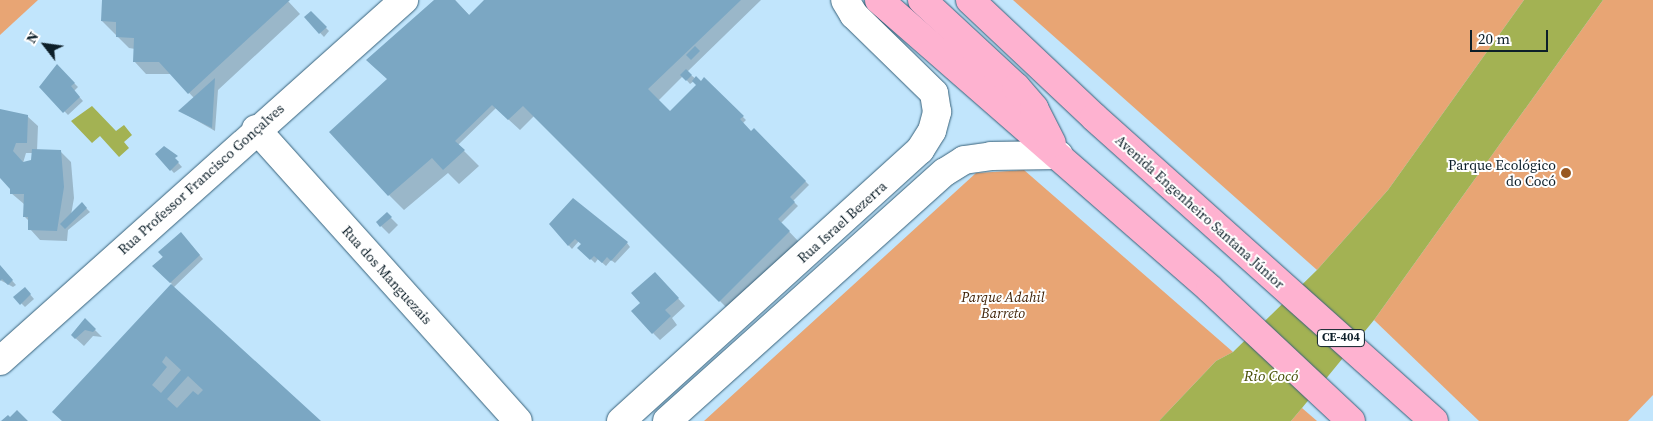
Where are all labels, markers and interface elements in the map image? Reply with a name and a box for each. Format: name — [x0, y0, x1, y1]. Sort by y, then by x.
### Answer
north arrow — [20, 20, 70, 70]
scale bar — [1473, 20, 1550, 52]
text: N — [21, 28, 43, 47]
text: 20 m — [1478, 28, 1510, 49]
street label: Rua Professor Francisco Gonçalves — [114, 100, 288, 258]
street label: Avenida Engenheiro Santana Júnior — [1112, 132, 1288, 292]
place label: Parque Ecológico do Cocó — [1448, 157, 1556, 190]
marker: Parque Ecológico do Cocó — [1560, 167, 1572, 179]
street label: Rua Israel Bezerra — [794, 178, 890, 266]
street label: Rua dos Manguezais — [338, 222, 436, 328]
park label: Parque Adahil Barreto — [961, 289, 1045, 322]
road number: CE-404 — [1316, 328, 1366, 348]
water label: Rio Cocó — [1244, 367, 1298, 385]

